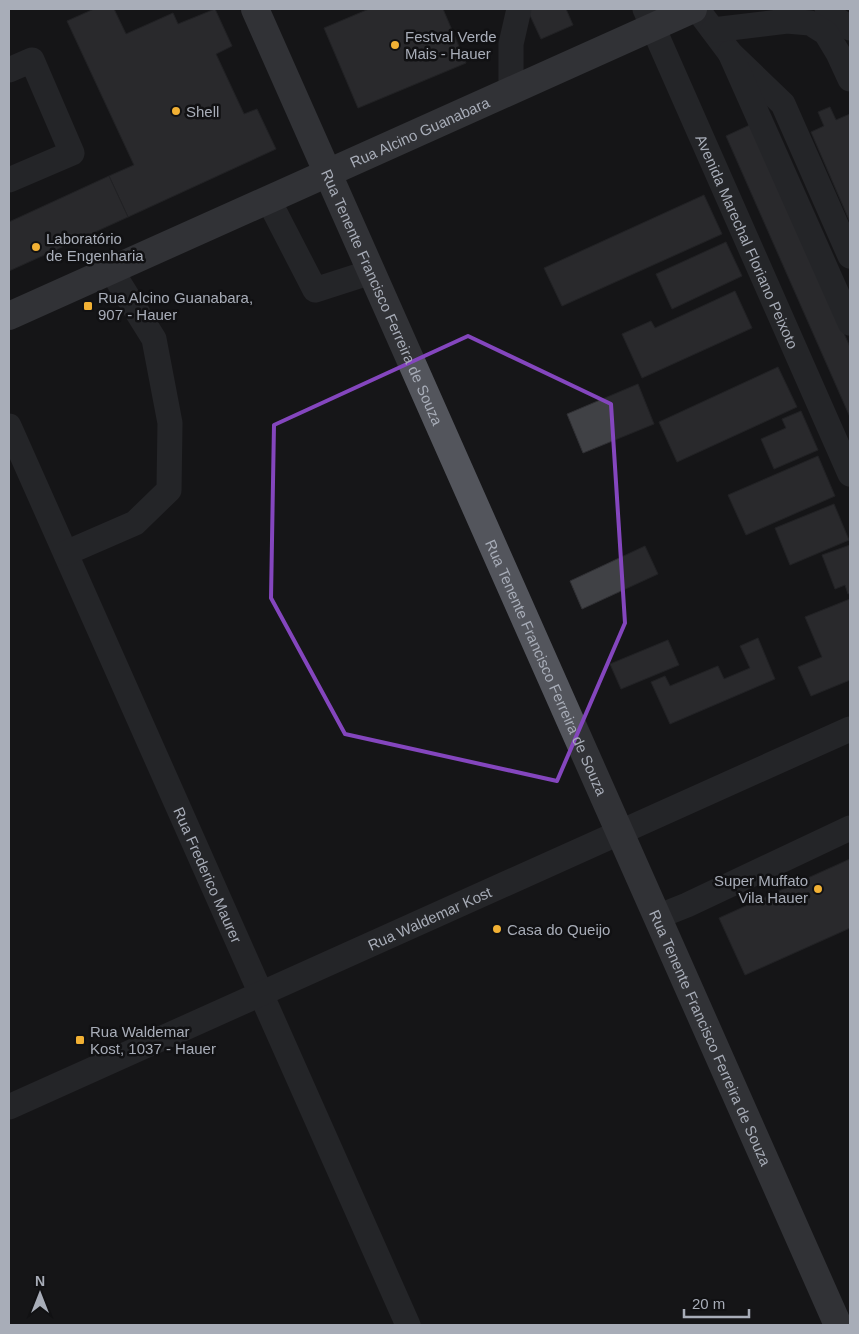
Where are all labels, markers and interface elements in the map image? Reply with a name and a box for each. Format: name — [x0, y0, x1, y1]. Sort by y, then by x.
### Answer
place label: Festval Verde Mais - Hauer — [405, 28, 497, 62]
marker: Festval Verde Mais - Hauer — [389, 39, 401, 51]
street label: Rua Alcino Guanabara — [347, 93, 493, 170]
place label: Shell — [186, 103, 219, 120]
marker: Shell — [170, 105, 182, 117]
street label: Avenida Marechal Floriano Peixoto — [693, 132, 802, 351]
street label: Rua Tenente Francisco Ferreira de Souza — [318, 166, 447, 428]
place label: Laboratório de Engenharia — [46, 230, 144, 264]
marker: Laboratório de Engenharia — [30, 241, 42, 253]
place label: Rua Alcino Guanabara, 907 - Hauer — [98, 289, 253, 323]
marker: Rua Alcino Guanabara, 907 - Hauer — [82, 300, 94, 312]
street label: Rua Tenente Francisco Ferreira de Souza — [482, 537, 611, 799]
street label: Rua Frederico Maurer — [171, 804, 246, 945]
place label: Super Muffato Vila Hauer — [714, 872, 808, 906]
street label: Rua Waldemar Kost — [365, 883, 495, 953]
marker: Super Muffato Vila Hauer — [812, 883, 824, 895]
street label: Rua Tenente Francisco Ferreira de Souza — [647, 907, 775, 1169]
place label: Casa do Queijo — [507, 921, 610, 938]
marker: Casa do Queijo — [491, 923, 503, 935]
place label: Rua Waldemar Kost, 1037 - Hauer — [90, 1023, 216, 1057]
marker: Rua Waldemar Kost, 1037 - Hauer — [74, 1034, 86, 1046]
north arrow — [15, 1269, 65, 1319]
text: N — [35, 1273, 45, 1289]
scale bar — [684, 1286, 749, 1318]
text: 20 m — [692, 1295, 725, 1312]

